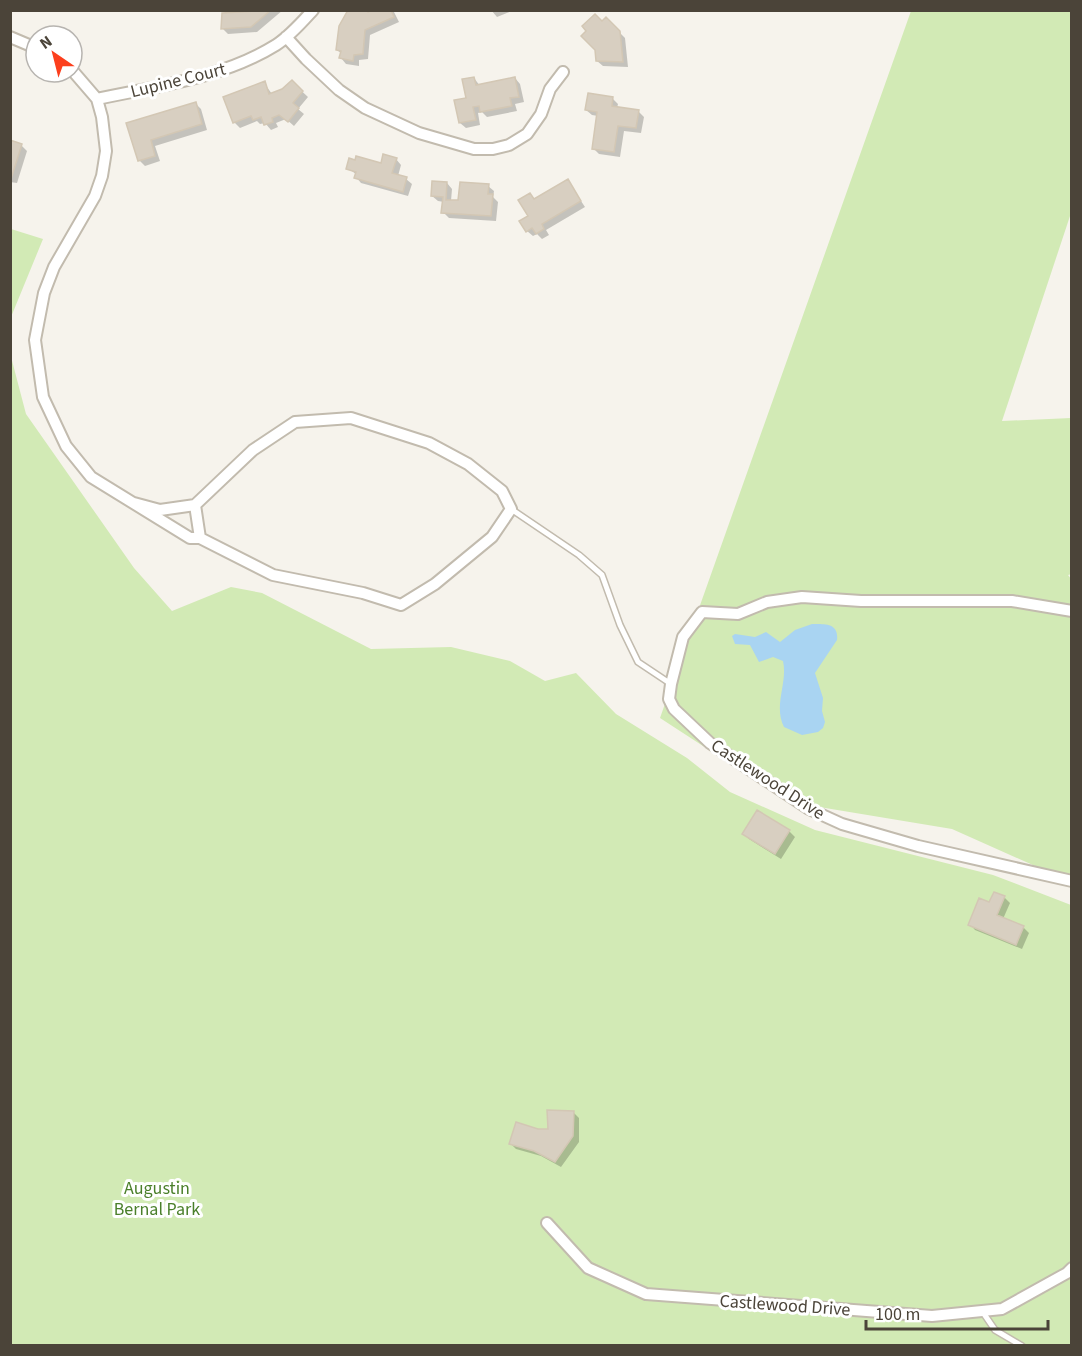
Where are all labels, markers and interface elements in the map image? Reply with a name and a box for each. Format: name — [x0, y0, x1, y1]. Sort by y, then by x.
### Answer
north arrow — [24, 24, 84, 84]
text: N — [35, 30, 57, 55]
street label: Lupine Court — [128, 57, 228, 104]
street label: Castlewood Drive — [706, 733, 830, 826]
park label: Augustin Bernal Park — [114, 1176, 200, 1222]
street label: Castlewood Drive — [719, 1288, 851, 1323]
scale bar — [866, 1293, 1048, 1331]
text: 100 m — [875, 1302, 920, 1327]

